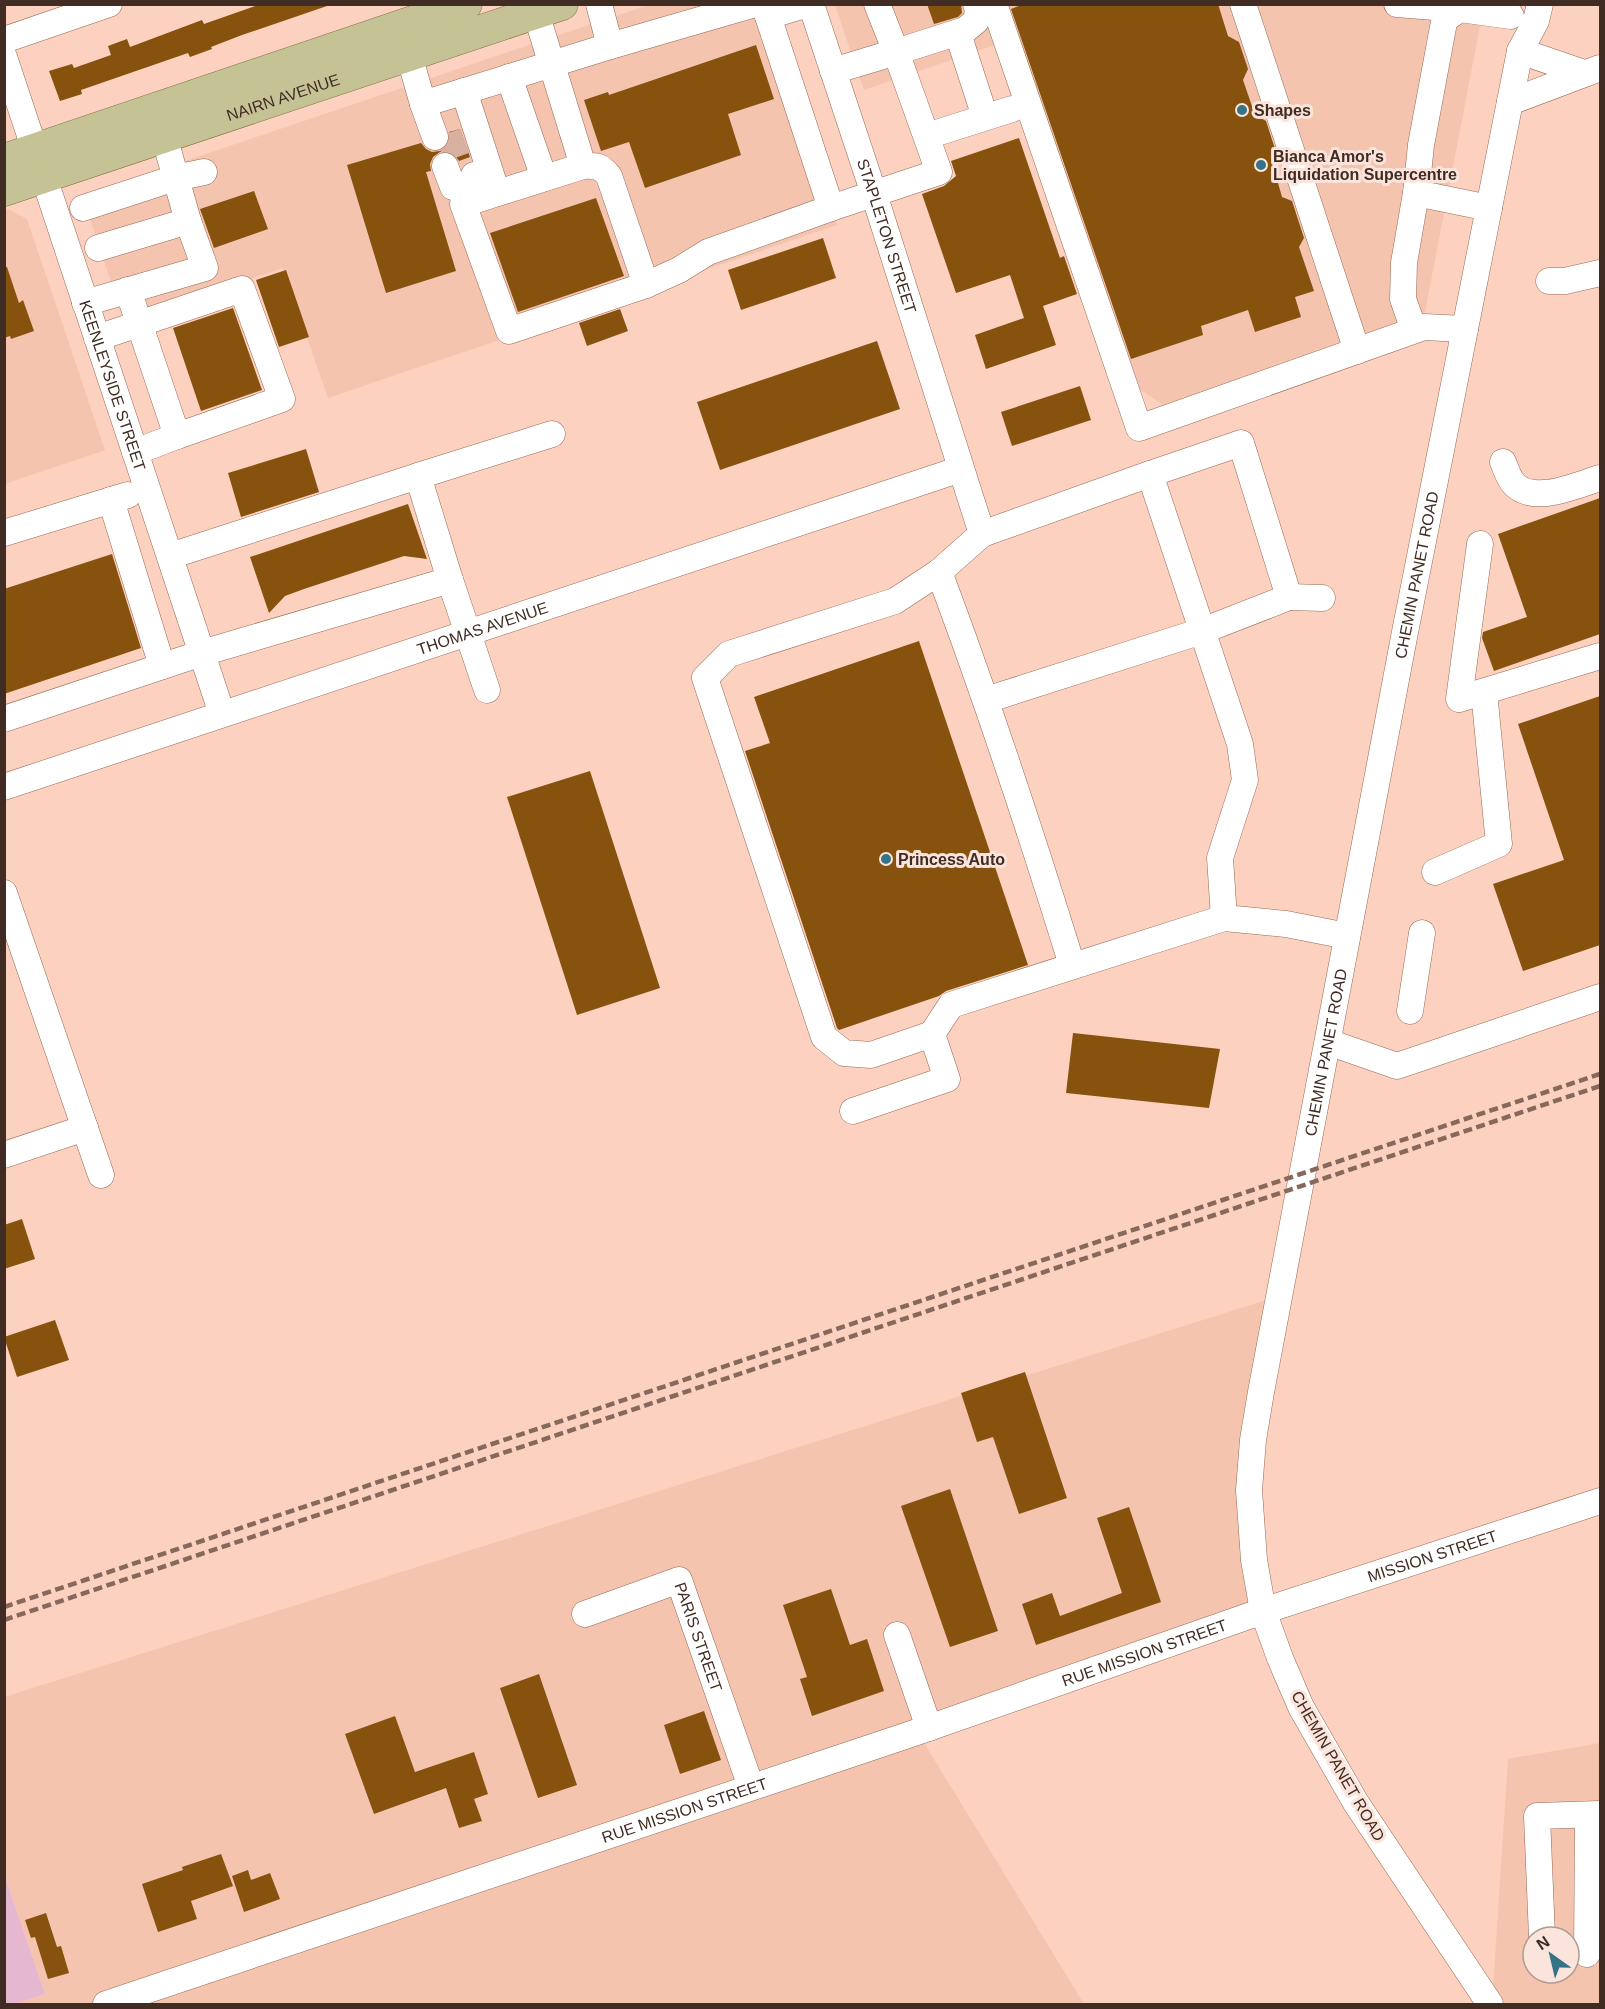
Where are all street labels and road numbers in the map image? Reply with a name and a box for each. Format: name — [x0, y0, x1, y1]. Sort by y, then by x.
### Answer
street label: NAIRN AVENUE — [224, 70, 342, 124]
street label: STAPLETON STREET — [854, 156, 920, 315]
street label: KEENLEYSIDE STREET — [77, 298, 149, 473]
street label: CHEMIN PANET ROAD — [1392, 490, 1441, 660]
street label: THOMAS AVENUE — [415, 598, 550, 658]
street label: CHEMIN PANET ROAD — [1301, 967, 1350, 1138]
street label: MISSION STREET — [1365, 1527, 1499, 1585]
street label: PARIS STREET — [672, 1580, 726, 1694]
street label: RUE MISSION STREET — [1059, 1616, 1229, 1689]
street label: CHEMIN PANET ROAD — [1288, 1688, 1388, 1844]
street label: RUE MISSION STREET — [599, 1774, 769, 1846]

